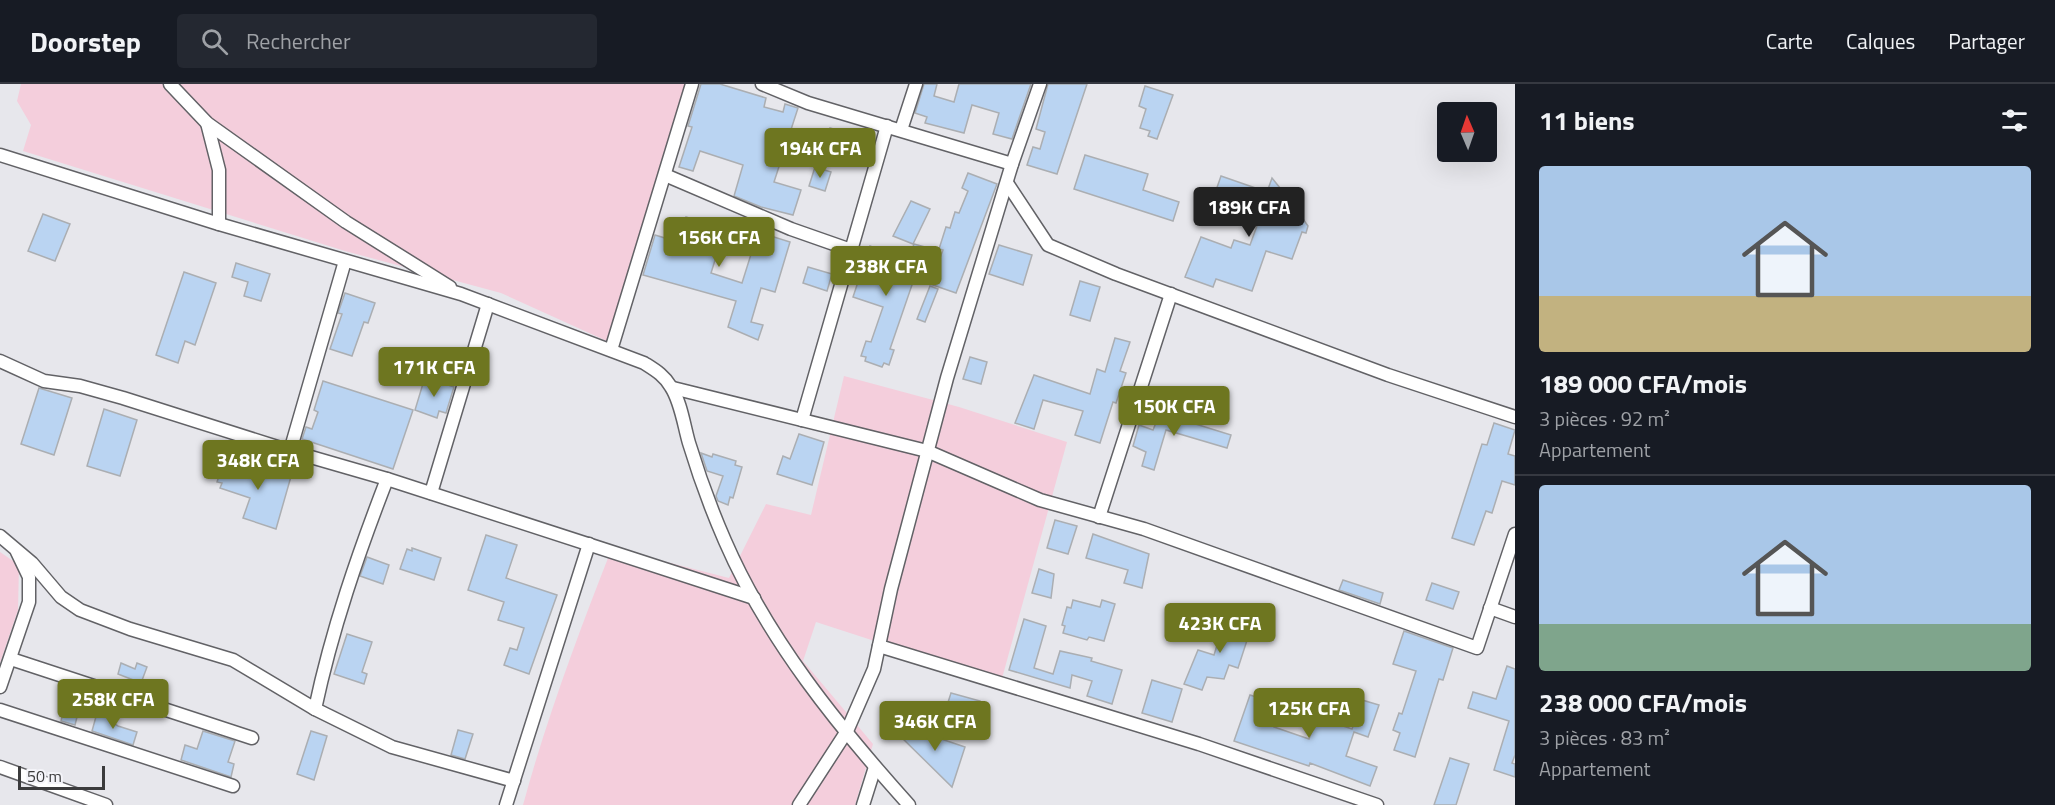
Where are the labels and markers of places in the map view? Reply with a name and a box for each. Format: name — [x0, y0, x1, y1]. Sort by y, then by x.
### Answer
pin: 194K CFA — [758, 128, 882, 179]
pin: 189K CFA — [1187, 187, 1311, 238]
pin: 156K CFA — [657, 217, 781, 268]
pin: 238K CFA — [824, 246, 948, 297]
pin: 171K CFA — [372, 347, 496, 398]
pin: 150K CFA — [1112, 386, 1236, 437]
pin: 348K CFA — [196, 440, 320, 491]
pin: 423K CFA — [1158, 603, 1282, 654]
pin: 258K CFA — [51, 679, 175, 730]
pin: 125K CFA — [1247, 688, 1371, 739]
pin: 346K CFA — [873, 701, 997, 752]

